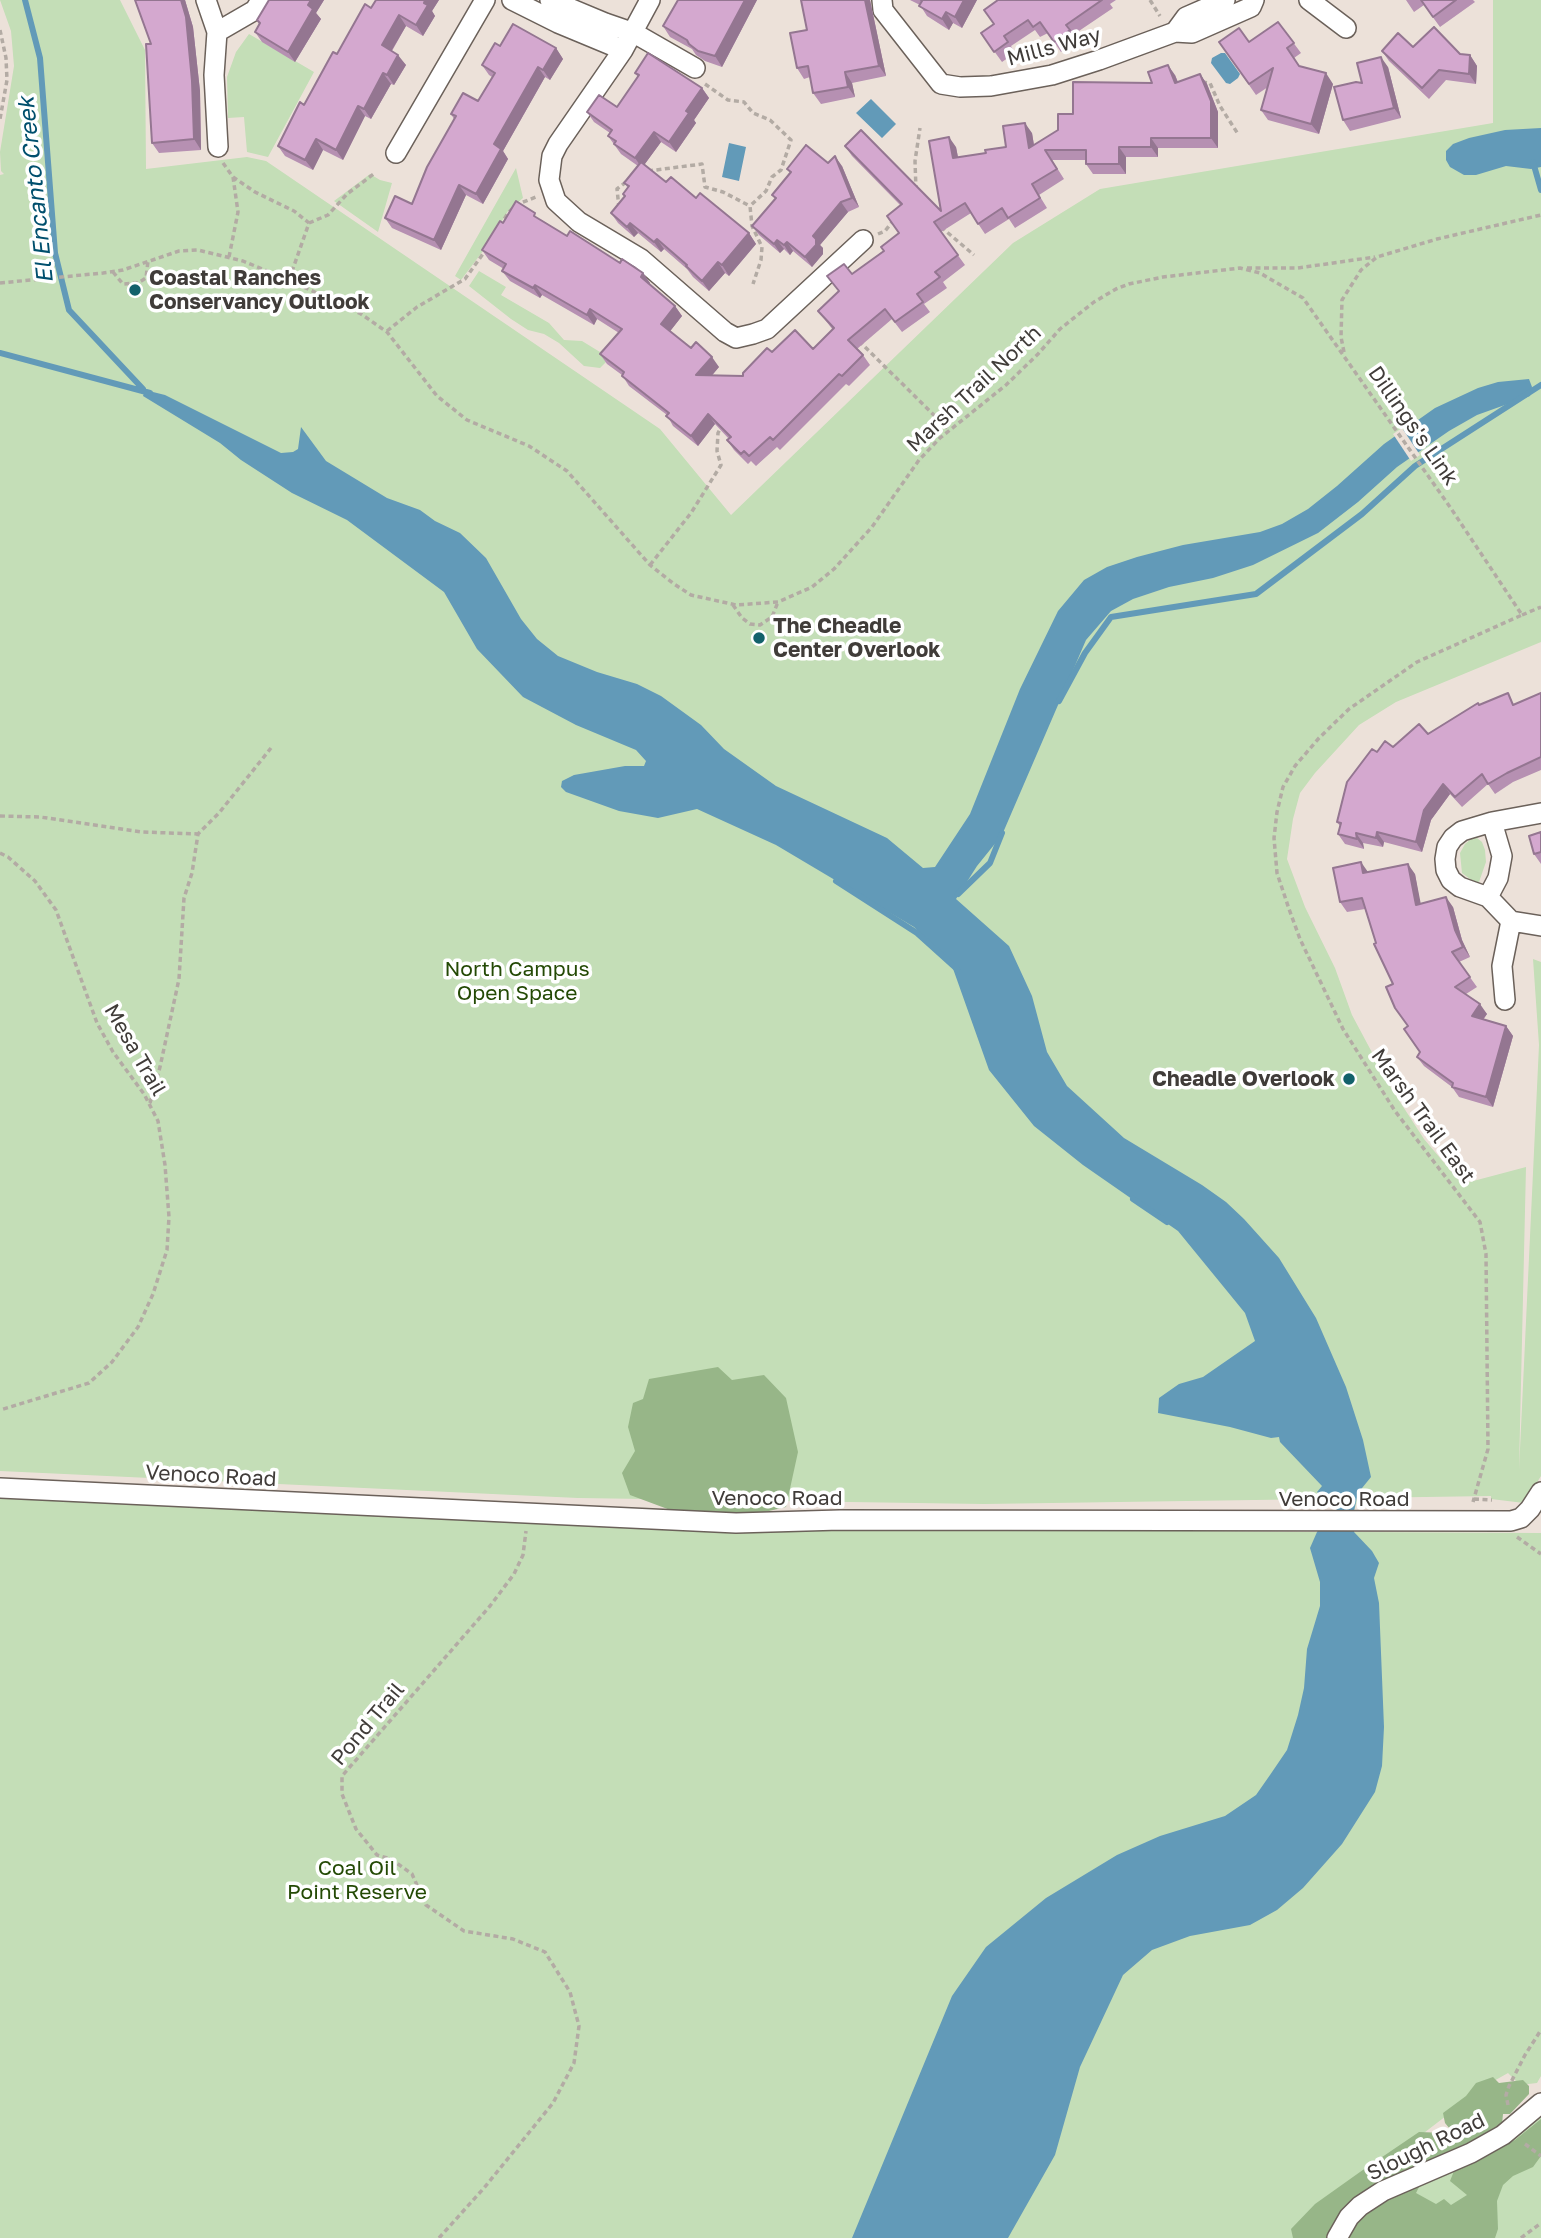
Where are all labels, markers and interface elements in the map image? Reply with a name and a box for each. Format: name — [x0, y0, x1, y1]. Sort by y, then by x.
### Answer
street label: Mills Way — [1004, 22, 1104, 72]
water label: El Encanto Creek — [12, 95, 60, 285]
place label: Coastal Ranches Conservancy Outlook — [149, 265, 370, 315]
marker: Coastal Ranches Conservancy Outlook — [127, 282, 143, 298]
street label: Marsh Trail North — [902, 320, 1046, 458]
street label: Dillings's Link — [1363, 362, 1463, 490]
place label: The Cheadle Center Overlook — [773, 613, 940, 663]
marker: The Cheadle Center Overlook — [751, 630, 767, 646]
park label: North Campus Open Space — [444, 956, 590, 1006]
street label: Mesa Trail — [99, 1000, 171, 1100]
street label: Marsh Trail East — [1366, 1044, 1480, 1188]
place label: Cheadle Overlook — [1152, 1066, 1335, 1092]
marker: Cheadle Overlook — [1341, 1071, 1357, 1087]
street label: Venoco Road — [145, 1460, 277, 1492]
street label: Venoco Road — [711, 1485, 843, 1511]
street label: Venoco Road — [1278, 1486, 1410, 1512]
street label: Pond Trail — [326, 1677, 410, 1771]
park label: Coal Oil Point Reserve — [287, 1855, 427, 1905]
street label: Slough Road — [1363, 2108, 1489, 2186]

